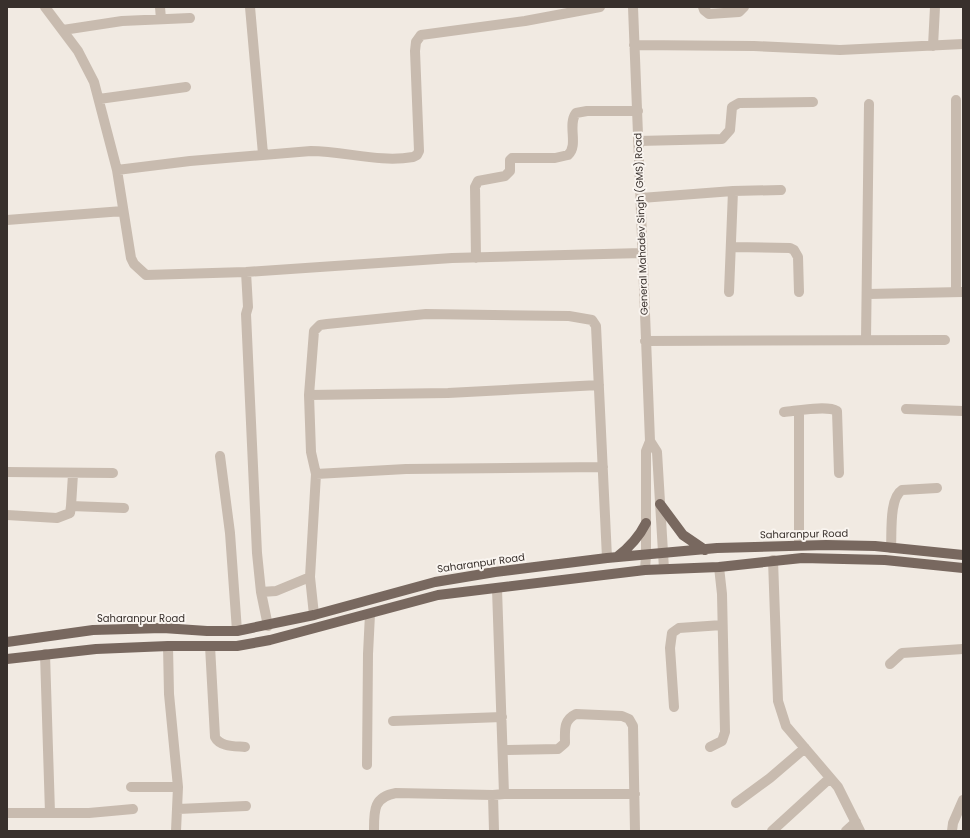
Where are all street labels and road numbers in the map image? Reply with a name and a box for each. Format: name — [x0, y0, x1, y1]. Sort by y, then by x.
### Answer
street label: General Mahadev Singh (GMS) Road — [630, 133, 652, 315]
street label: Saharanpur Road — [760, 526, 848, 542]
street label: Saharanpur Road — [436, 549, 526, 577]
street label: Saharanpur Road — [97, 611, 185, 626]

